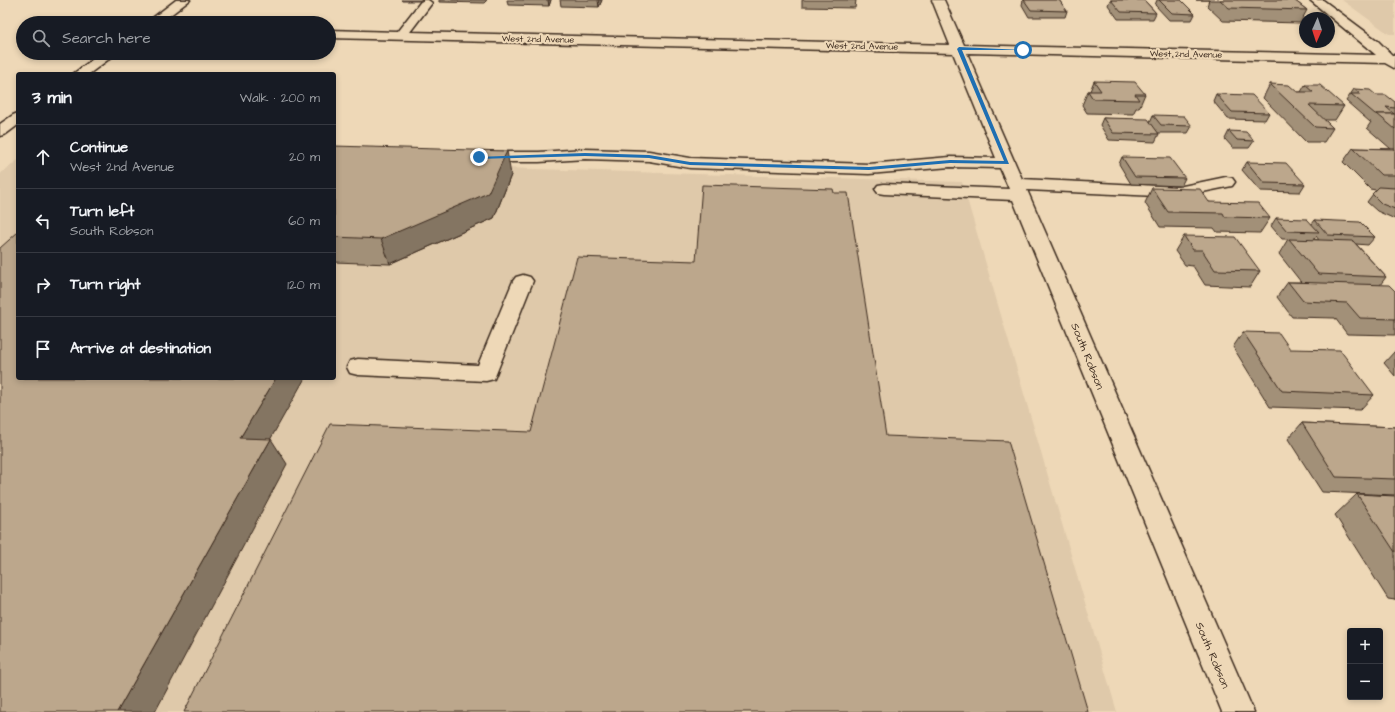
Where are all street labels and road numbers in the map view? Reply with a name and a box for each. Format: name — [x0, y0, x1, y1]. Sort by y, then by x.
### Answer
street label: West 2nd Avenue — [502, 32, 574, 47]
street label: West 2nd Avenue — [826, 39, 898, 54]
street label: West 2nd Avenue — [1150, 47, 1222, 62]
street label: South Robson — [1067, 321, 1108, 392]
street label: South Robson — [1192, 620, 1233, 691]

